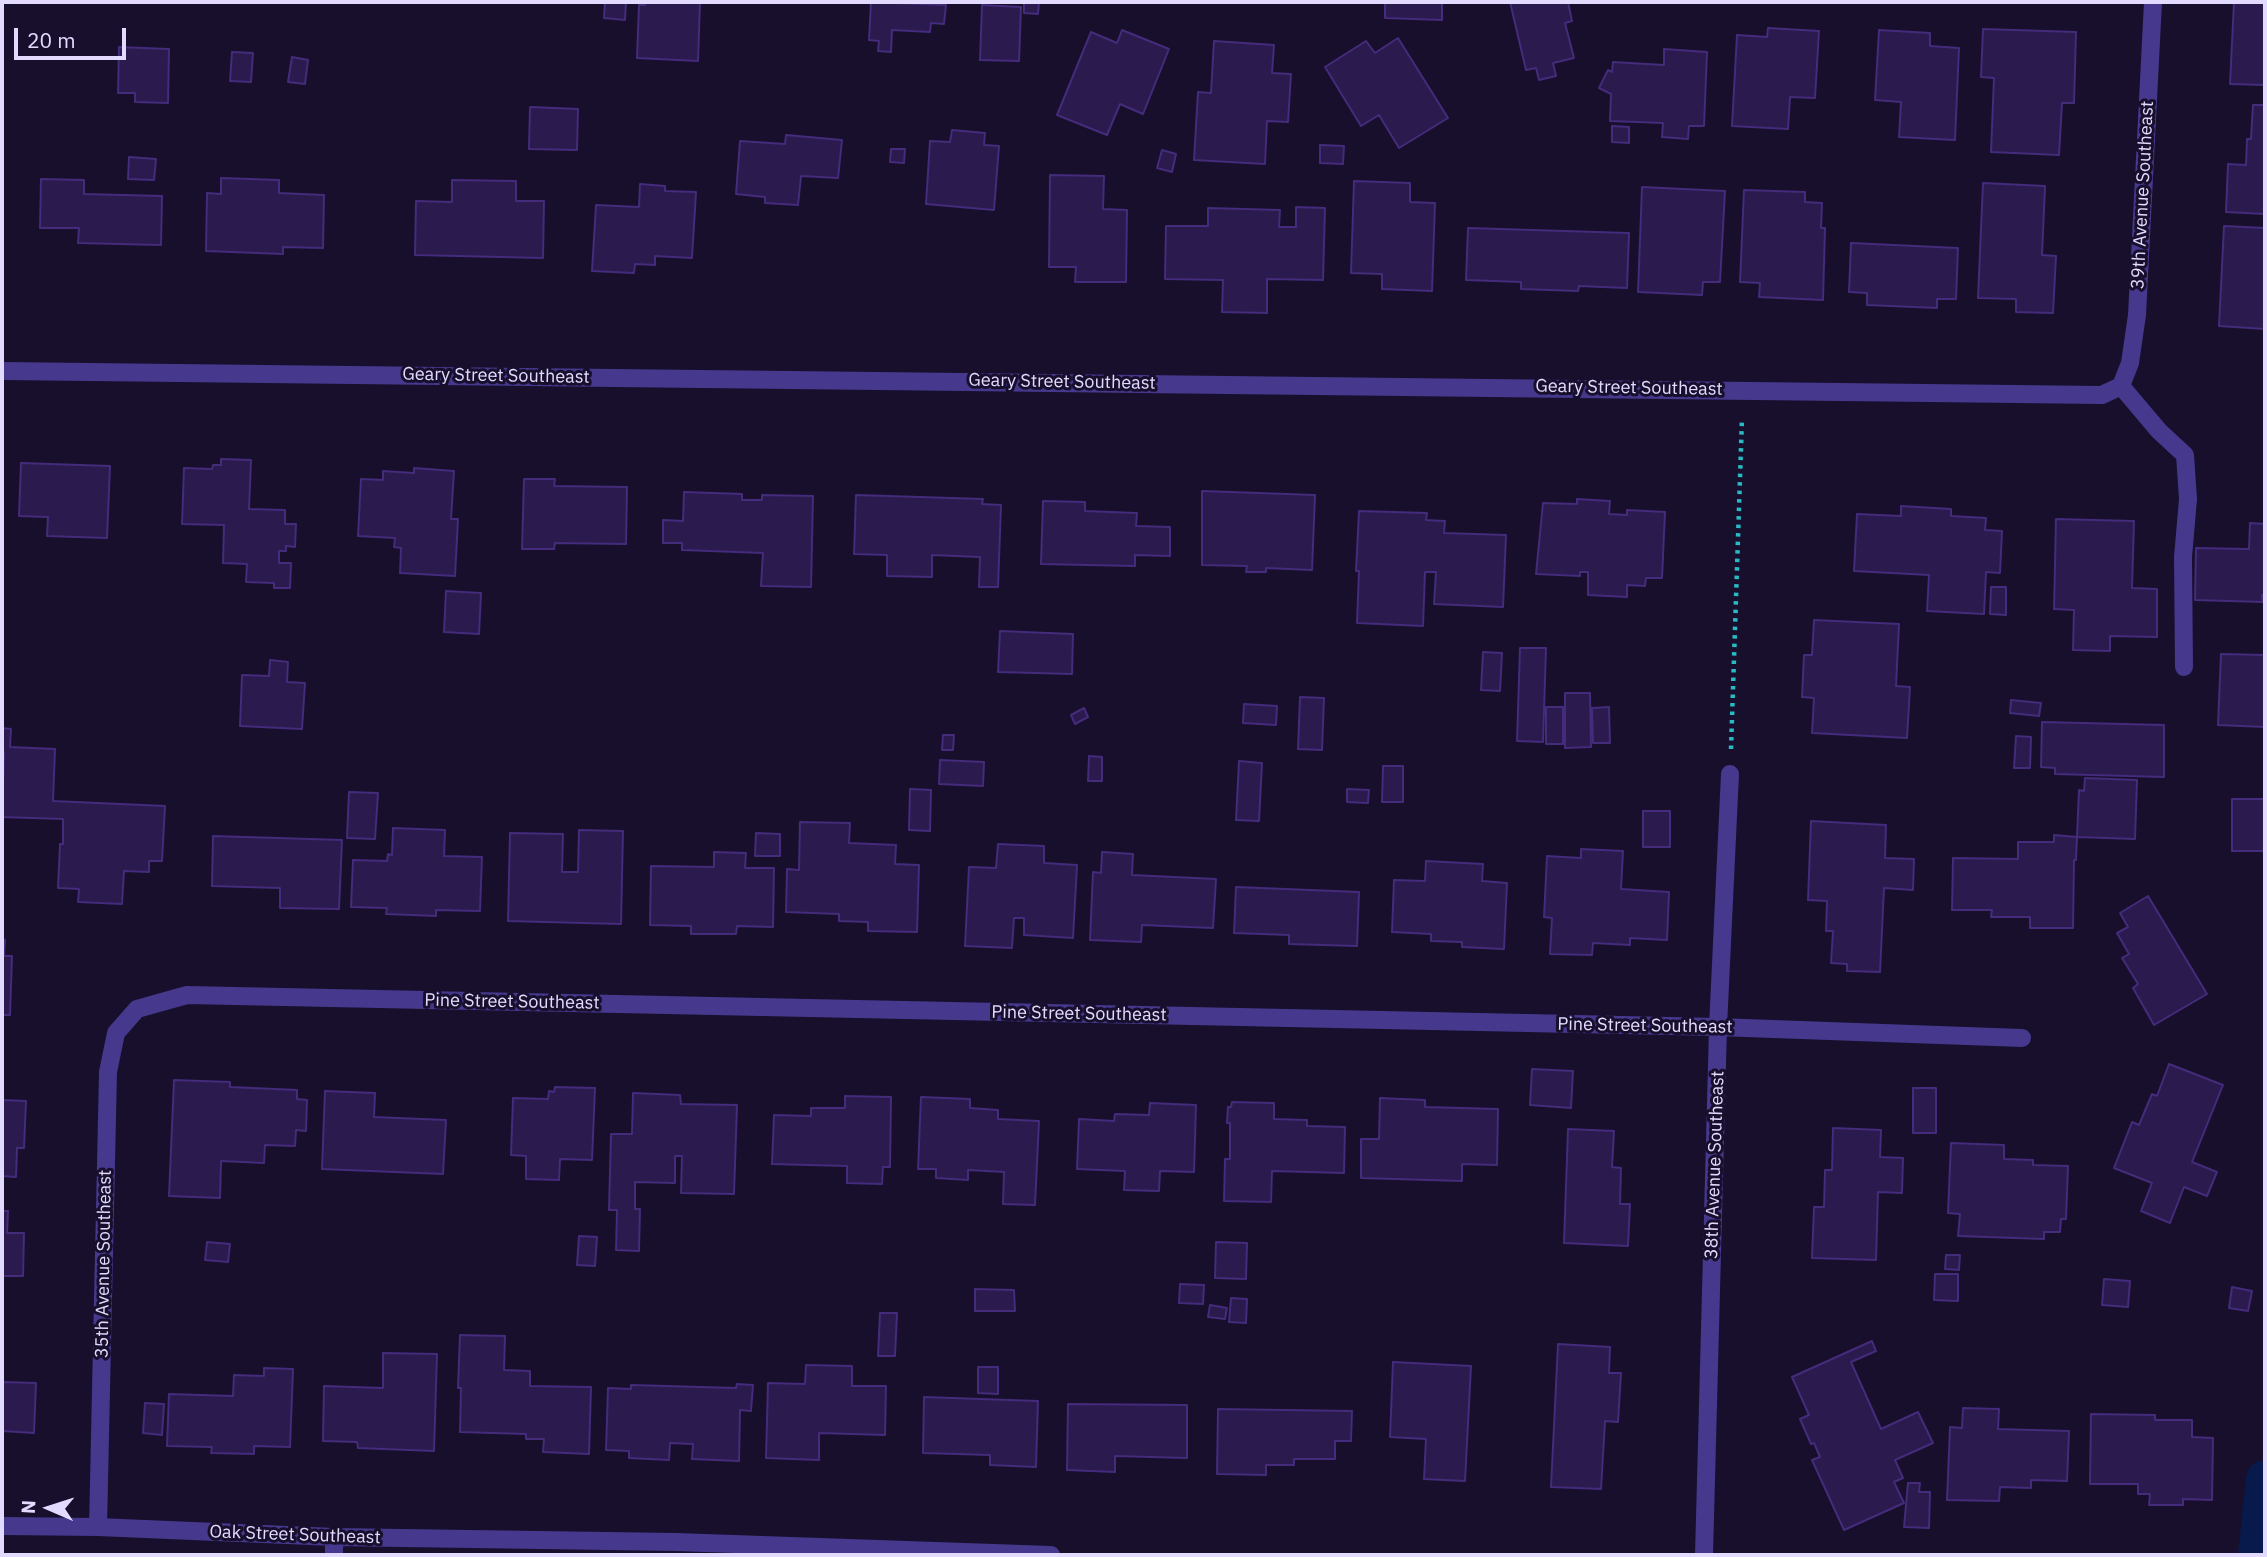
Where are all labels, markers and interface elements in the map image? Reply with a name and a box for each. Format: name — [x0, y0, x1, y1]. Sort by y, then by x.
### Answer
scale bar — [18, 14, 130, 58]
text: 20 m — [27, 26, 76, 54]
street label: 39th Avenue Southeast — [2127, 100, 2159, 290]
street label: Geary Street Southeast — [402, 364, 590, 388]
street label: Geary Street Southeast — [968, 370, 1156, 394]
street label: Geary Street Southeast — [1535, 376, 1723, 400]
street label: Pine Street Southeast — [424, 990, 600, 1014]
street label: Pine Street Southeast — [991, 1002, 1167, 1026]
street label: Pine Street Southeast — [1557, 1014, 1733, 1038]
street label: 38th Avenue Southeast — [1701, 1070, 1729, 1260]
street label: 35th Avenue Southeast — [92, 1170, 116, 1358]
north arrow — [14, 1473, 84, 1543]
text: N — [16, 1499, 40, 1514]
street label: Oak Street Southeast — [209, 1521, 381, 1549]

